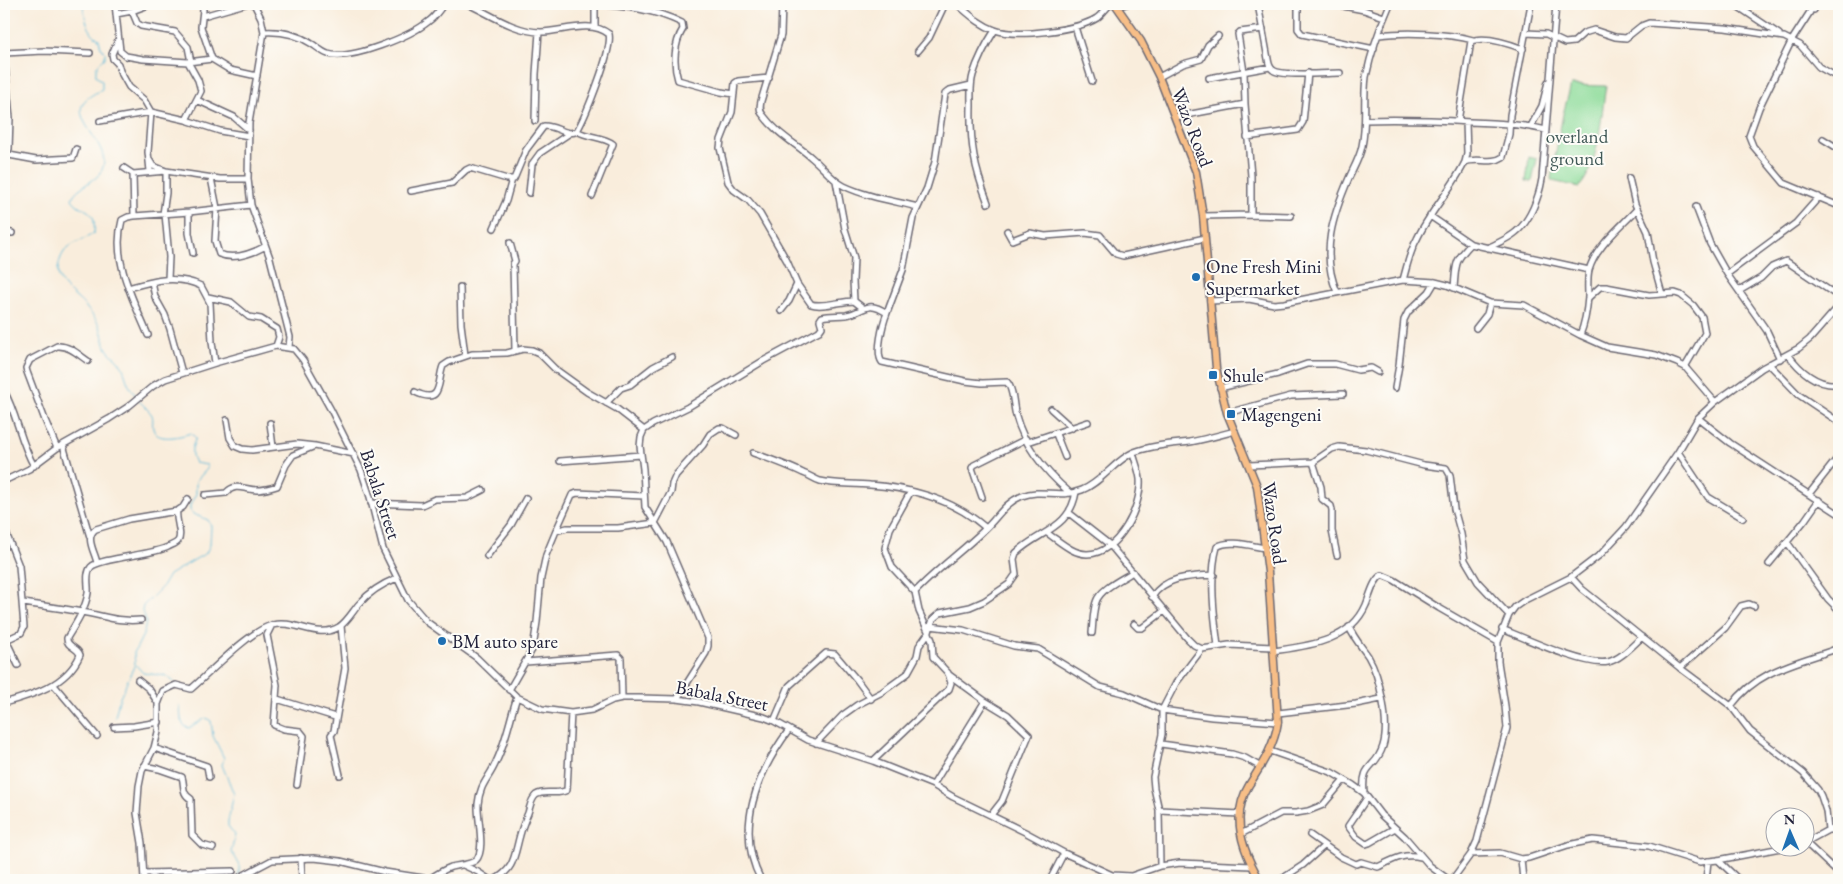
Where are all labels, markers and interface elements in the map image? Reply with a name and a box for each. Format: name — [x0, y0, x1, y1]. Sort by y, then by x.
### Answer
street label: Wazo Road — [1166, 84, 1219, 171]
park label: overland ground — [1546, 124, 1609, 171]
place label: One Fresh Mini Supermarket — [1206, 254, 1322, 301]
marker: One Fresh Mini Supermarket — [1190, 271, 1202, 283]
place label: Shule — [1223, 363, 1264, 388]
marker: Shule — [1207, 369, 1219, 381]
place label: Magengeni — [1241, 402, 1322, 427]
marker: Magengeni — [1225, 408, 1237, 420]
street label: Babala Street — [354, 446, 407, 542]
street label: Wazo Road — [1256, 480, 1293, 566]
place label: BM auto spare — [452, 629, 558, 654]
marker: BM auto spare — [436, 635, 448, 647]
street label: Babala Street — [674, 674, 770, 717]
north arrow — [1766, 806, 1816, 856]
text: N — [1784, 810, 1796, 828]

